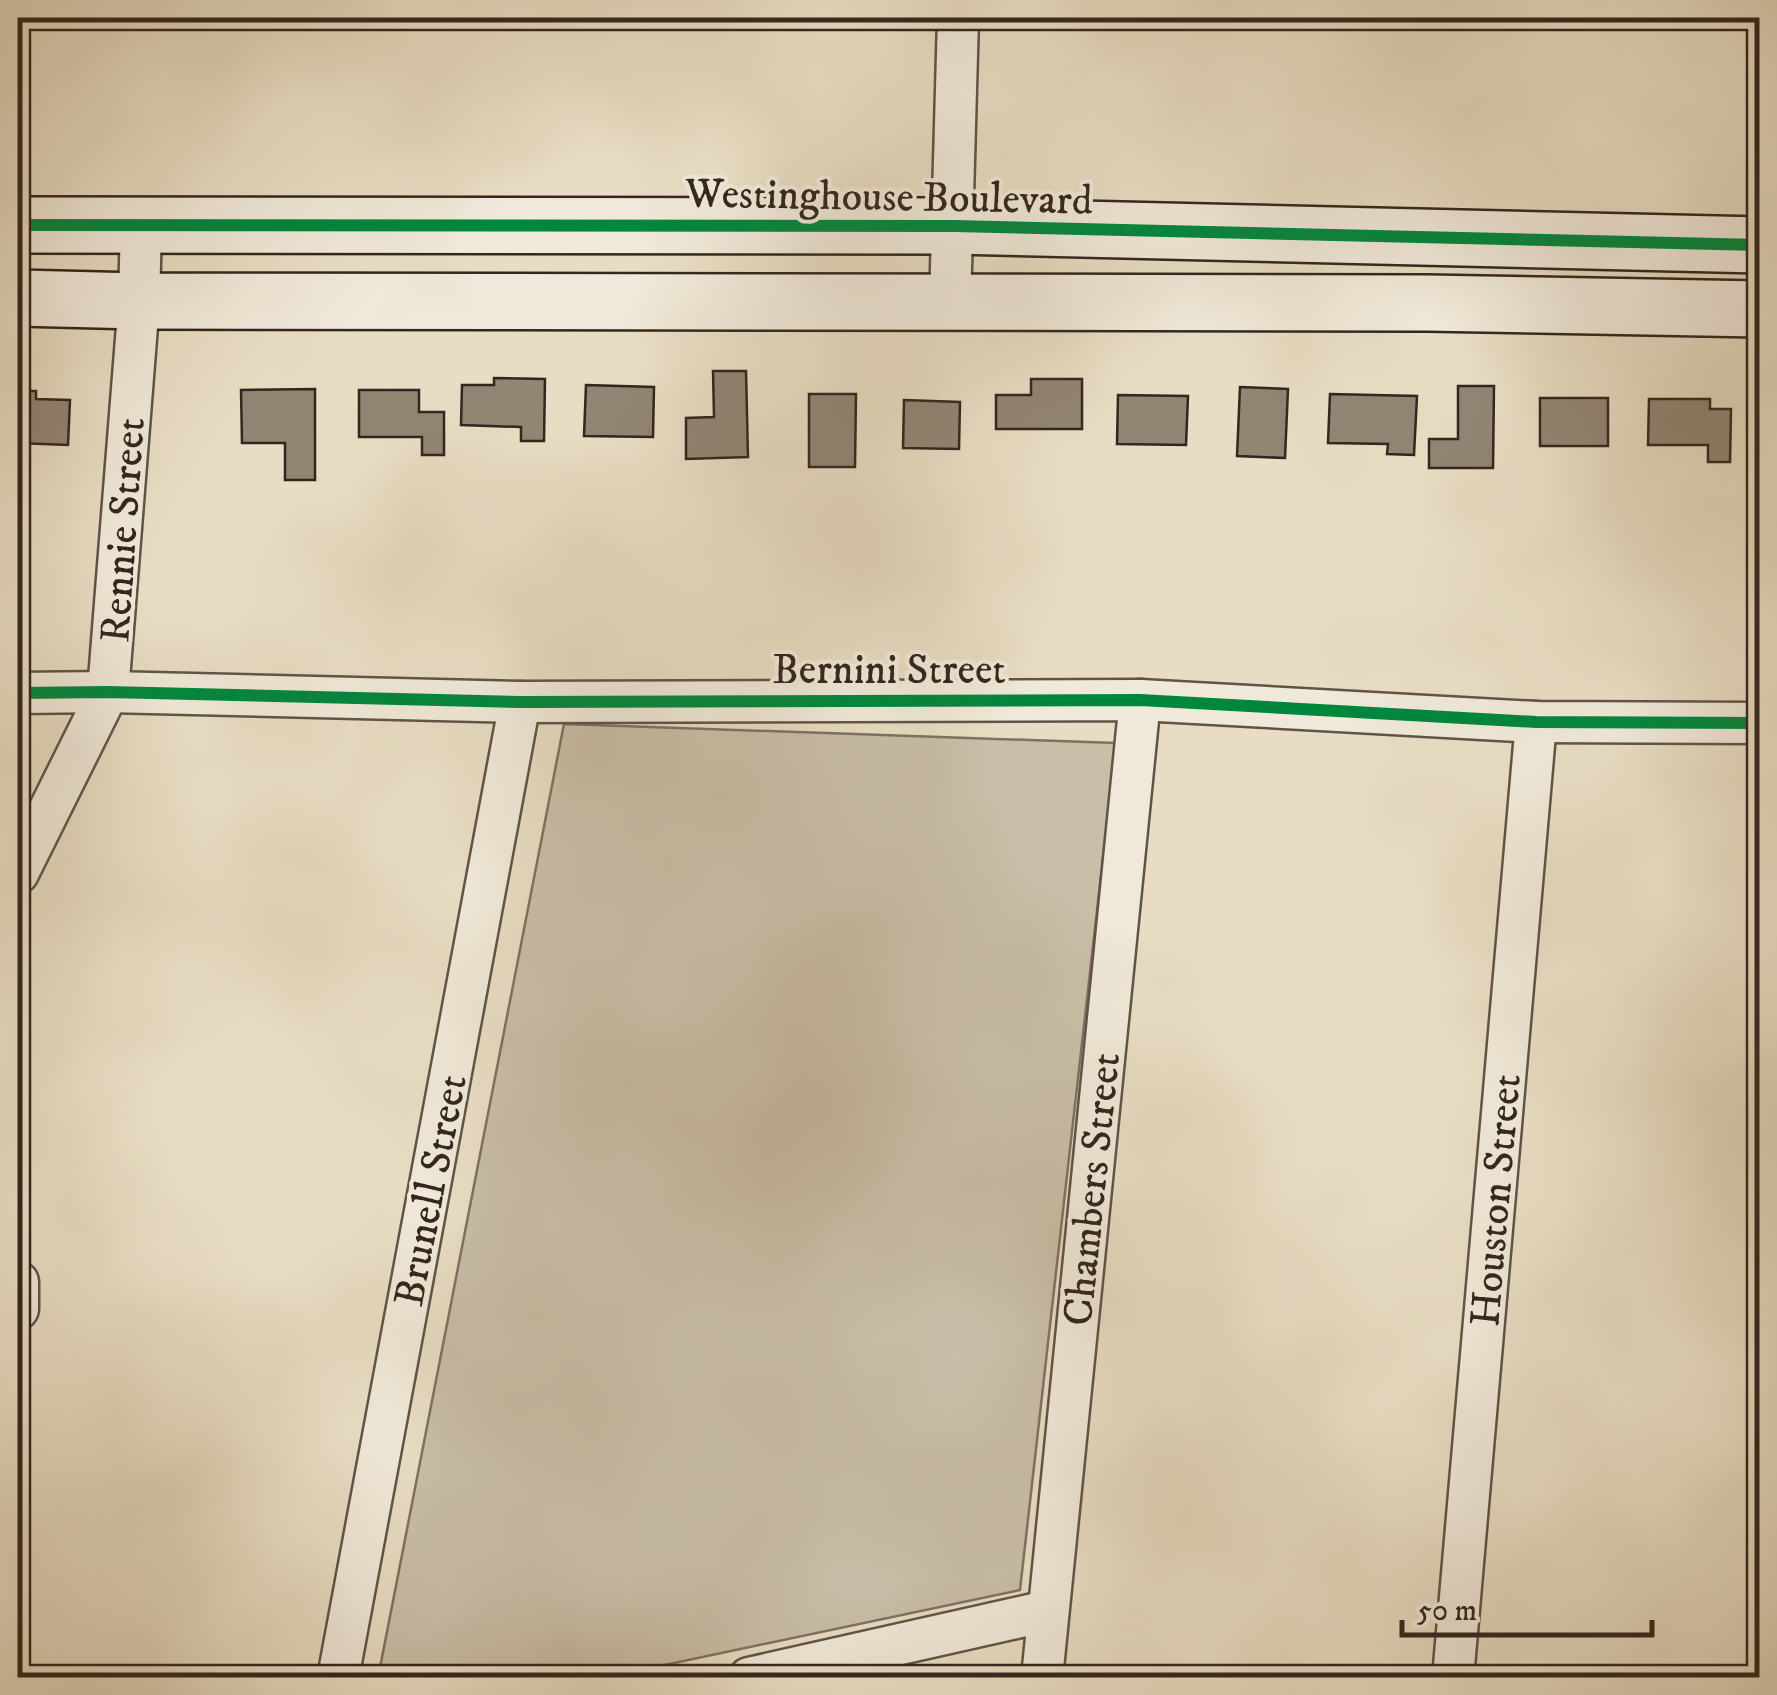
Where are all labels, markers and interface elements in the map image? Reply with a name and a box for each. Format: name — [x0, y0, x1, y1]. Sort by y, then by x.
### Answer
street label: Westinghouse Boulevard — [684, 168, 1093, 228]
street label: Rennie Street — [90, 416, 158, 645]
street label: Bernini Street — [772, 645, 1006, 697]
street label: Chambers Street — [1053, 1050, 1133, 1328]
street label: Brunell Street — [384, 1070, 480, 1311]
street label: Houston Street — [1460, 1072, 1534, 1329]
scale bar — [1402, 1575, 1652, 1637]
text: 50 m — [1417, 1593, 1477, 1630]

